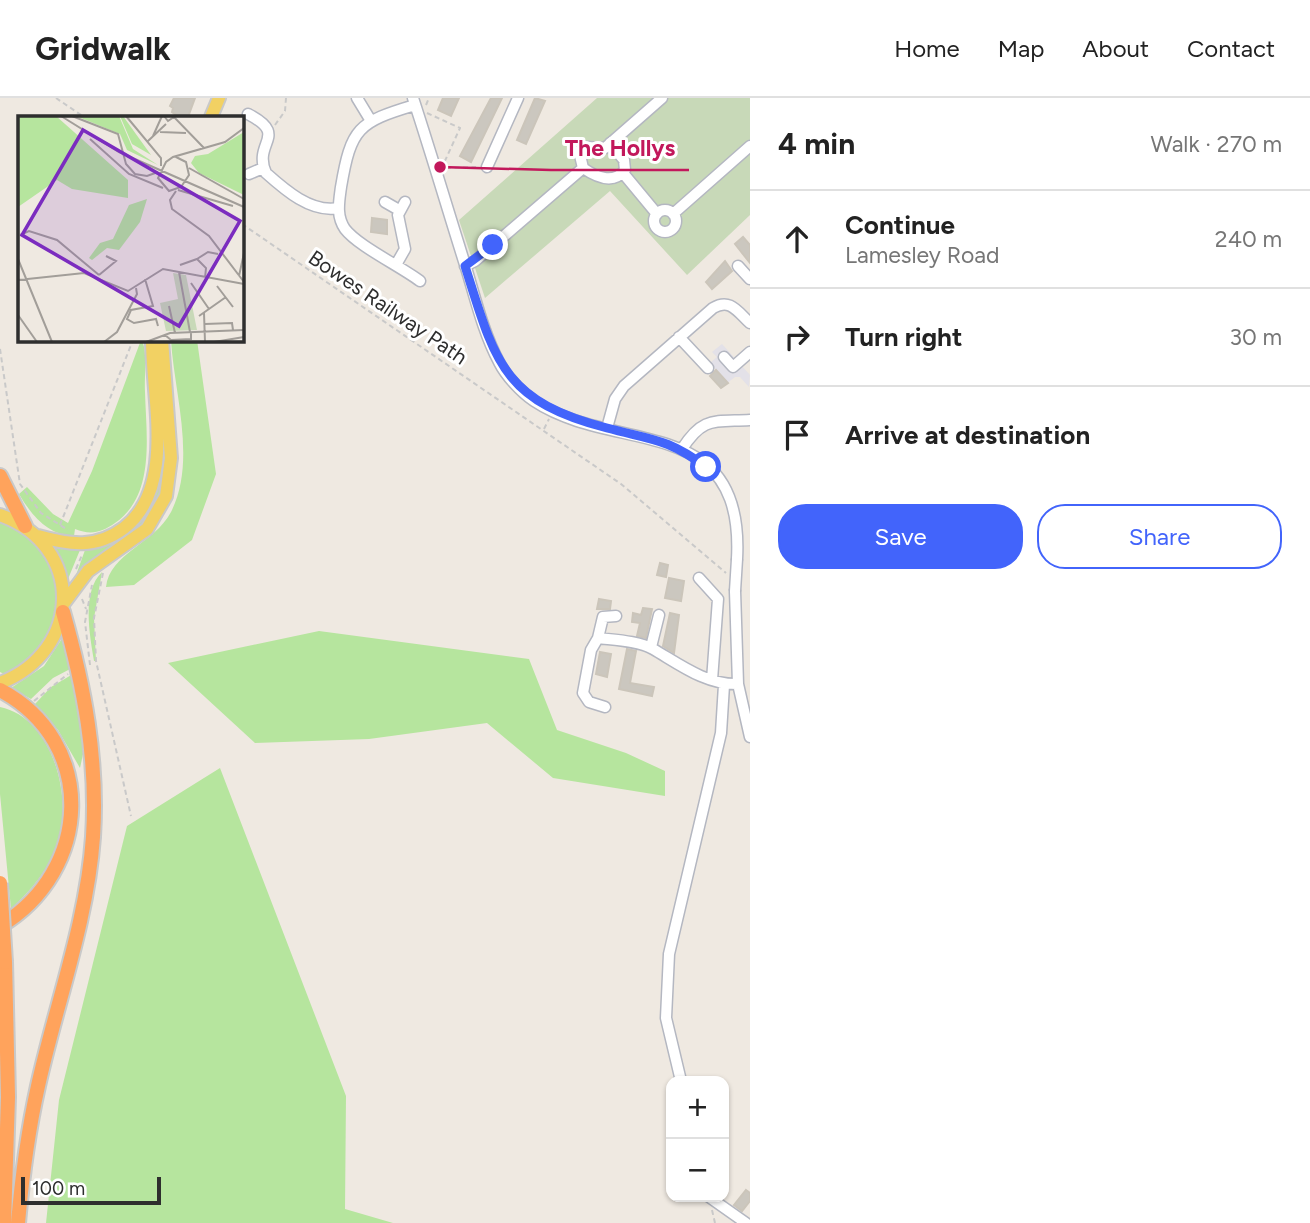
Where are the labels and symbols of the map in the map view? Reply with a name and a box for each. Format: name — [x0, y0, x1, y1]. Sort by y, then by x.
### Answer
inset map — [18, 116, 243, 341]
callout: The Hollys — [551, 126, 689, 170]
text: The Hollys — [565, 134, 676, 162]
route end — [477, 229, 508, 260]
street label: Bowes Railway Path — [304, 245, 472, 369]
route start — [690, 451, 721, 482]
scale bar — [21, 1174, 161, 1206]

